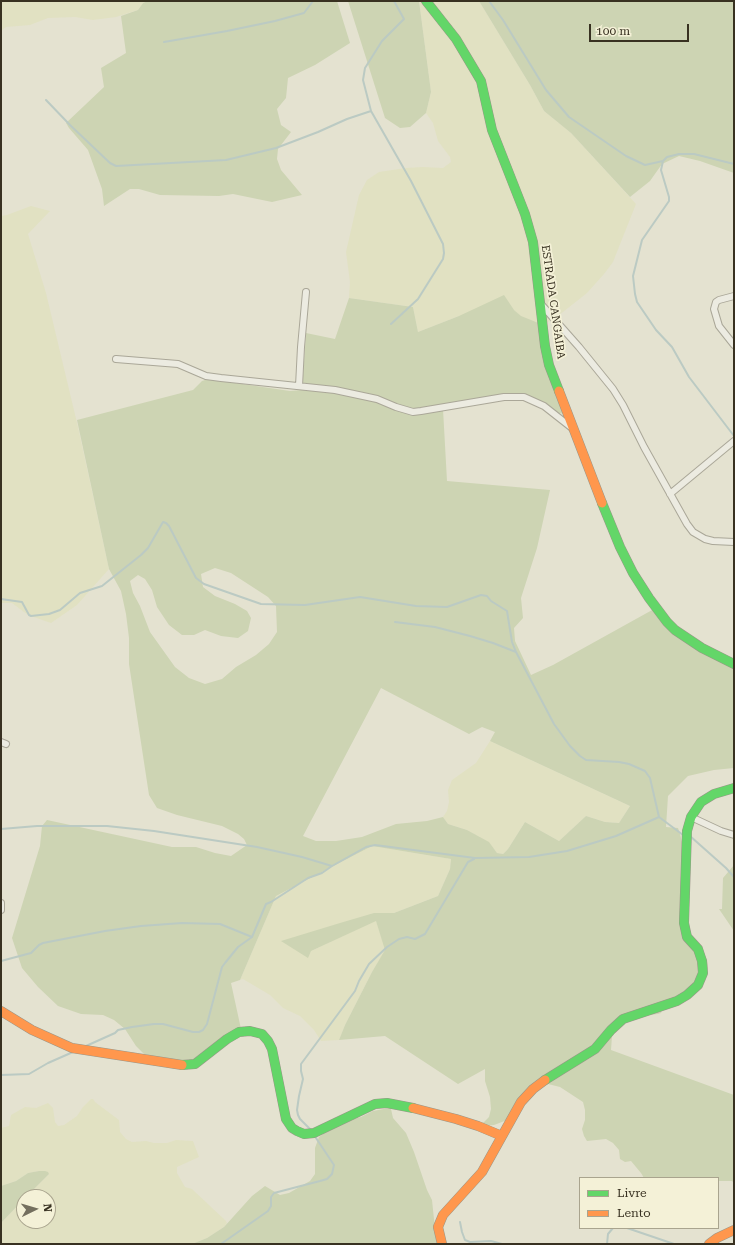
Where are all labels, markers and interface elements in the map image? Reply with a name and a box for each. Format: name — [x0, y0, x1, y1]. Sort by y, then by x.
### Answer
scale bar — [591, 16, 691, 42]
text: 100 m — [596, 24, 630, 38]
street label: ESTRADA CANGAIBA — [538, 244, 568, 360]
legend — [579, 1177, 719, 1229]
text: Livre — [617, 1186, 647, 1200]
north arrow — [16, 1189, 56, 1229]
text: N — [41, 1203, 54, 1213]
text: Lento — [617, 1206, 651, 1220]

